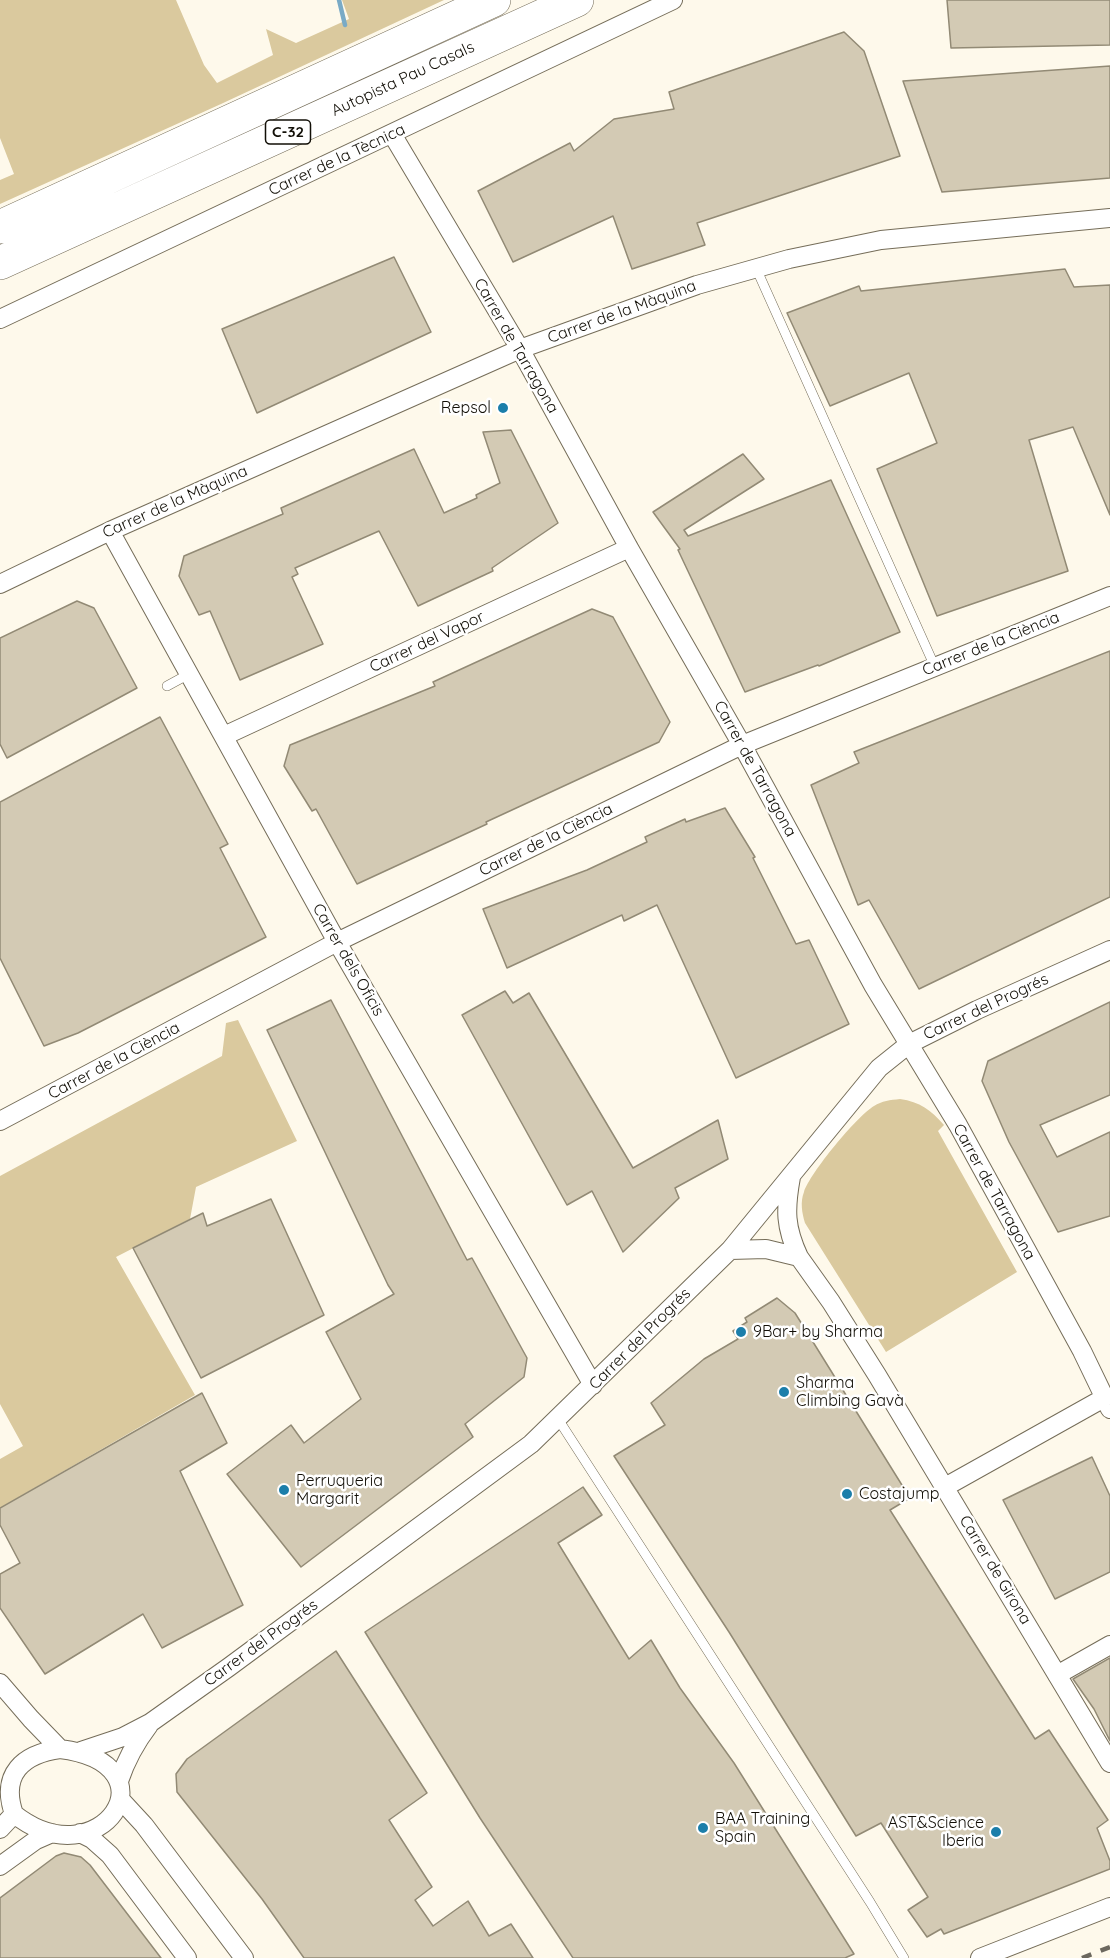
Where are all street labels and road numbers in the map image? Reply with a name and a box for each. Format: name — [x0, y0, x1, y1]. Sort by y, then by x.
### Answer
street label: Autopista Pau Casals — [328, 37, 478, 121]
road number: C-32 — [266, 120, 310, 144]
street label: Carrer de la Tècnica — [266, 120, 408, 200]
street label: Carrer de Tarragona — [470, 275, 562, 417]
street label: Carrer de la Màquina — [545, 276, 699, 348]
street label: Carrer de la Màquina — [100, 461, 250, 543]
street label: Carrer del Vapor — [367, 607, 487, 677]
street label: Carrer de la Ciència — [920, 608, 1062, 680]
street label: Carrer de Tarragona — [710, 698, 800, 840]
street label: Carrer de la Ciència — [476, 799, 616, 881]
street label: Carrer dels Oficis — [308, 900, 388, 1020]
street label: Carrer del Progrés — [920, 970, 1052, 1044]
street label: Carrer de la Ciència — [45, 1018, 183, 1104]
street label: Carrer de Tarragona — [949, 1121, 1039, 1263]
street label: Carrer del Progrés — [585, 1284, 695, 1394]
street label: Carrer de Girona — [955, 1512, 1035, 1628]
street label: Carrer del Progrés — [200, 1595, 322, 1691]

